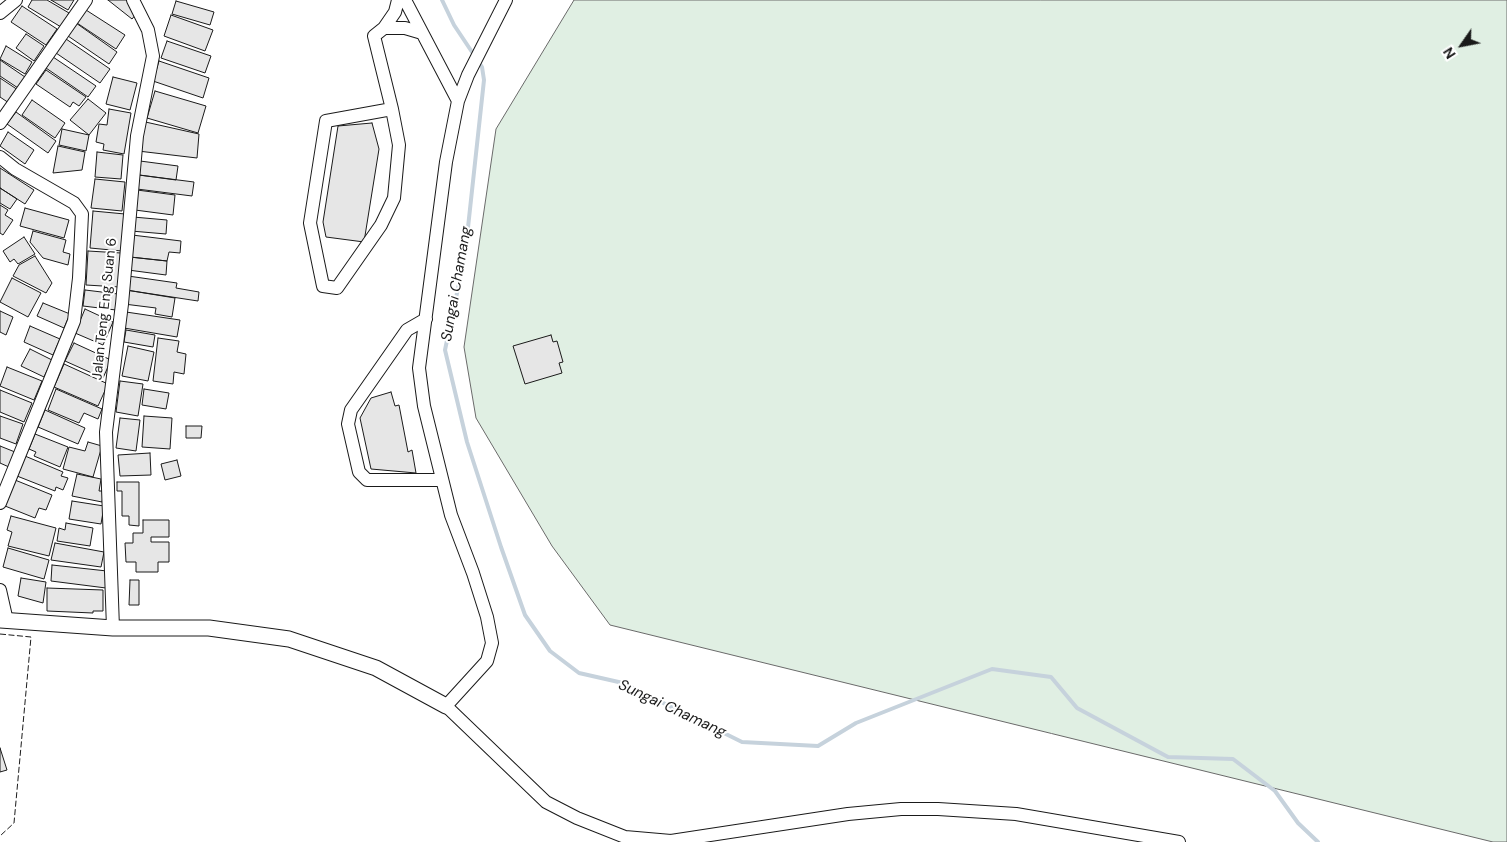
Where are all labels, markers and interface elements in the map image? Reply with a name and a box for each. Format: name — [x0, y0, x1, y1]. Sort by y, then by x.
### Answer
north arrow — [1437, 20, 1487, 70]
text: N — [1439, 44, 1460, 62]
water label: Sungai Chamang — [438, 225, 476, 343]
street label: Jalan Teng Eng Suan 6 — [89, 237, 121, 381]
water label: Sungai Chamang — [615, 676, 729, 742]

